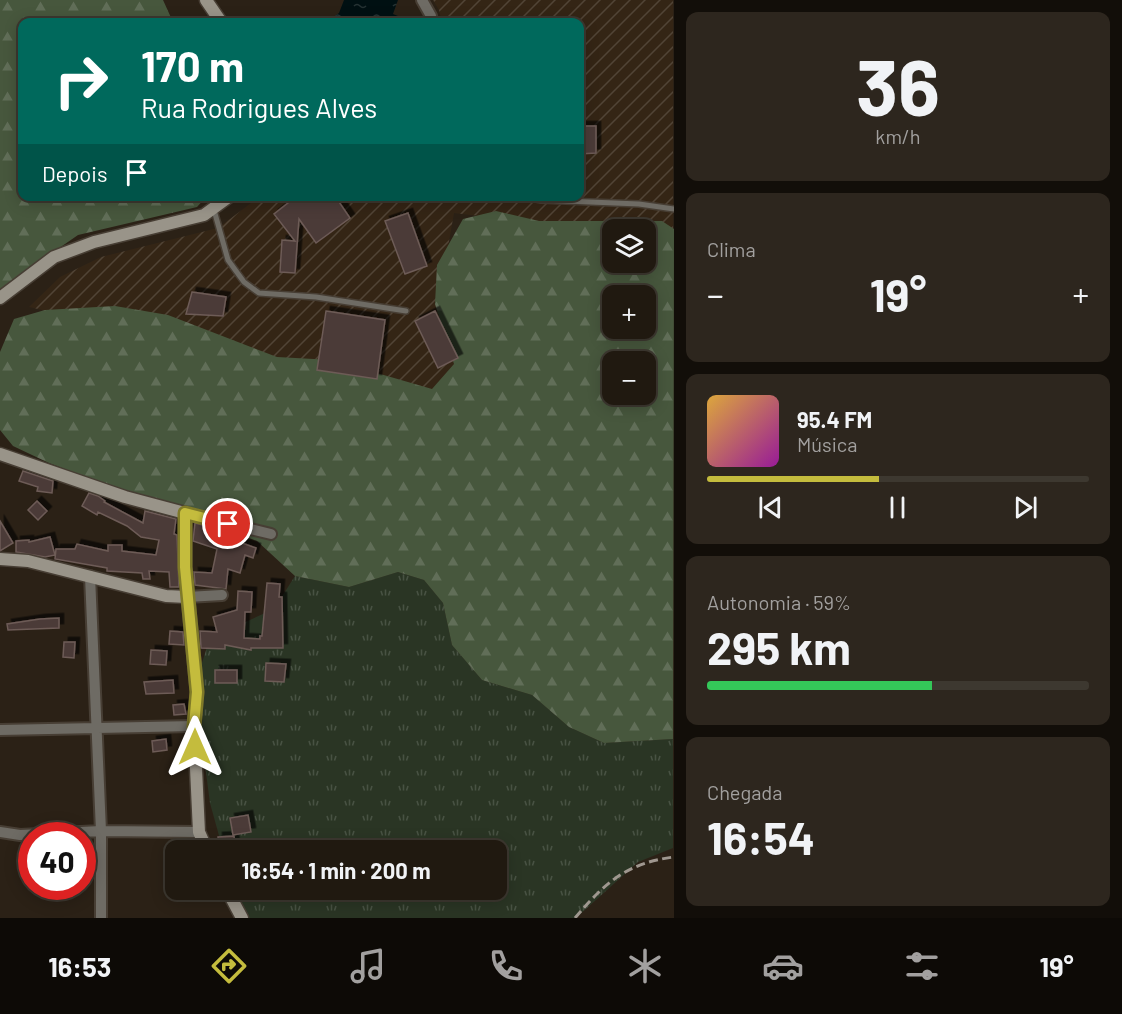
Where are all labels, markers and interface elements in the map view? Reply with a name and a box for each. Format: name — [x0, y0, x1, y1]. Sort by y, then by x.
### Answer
text: 36 — [856, 38, 940, 132]
text: 170 m — [141, 40, 244, 90]
icon: right — [42, 42, 120, 120]
text: Rua Rodrigues Alves — [141, 91, 377, 123]
text: km/h — [875, 124, 921, 148]
icon: arrive — [120, 156, 153, 189]
text: Depois — [42, 160, 108, 186]
map controls — [602, 219, 656, 405]
button: layers — [602, 219, 656, 273]
text: Clima — [707, 237, 756, 261]
text: 19° — [870, 267, 926, 321]
text: − — [707, 274, 724, 314]
text: + — [1073, 274, 1089, 314]
button: + — [602, 285, 656, 339]
button: − — [602, 351, 656, 405]
text: 95.4 FM — [797, 406, 872, 432]
text: Música — [797, 432, 857, 456]
icon: previous — [754, 491, 787, 524]
icon: pause — [881, 491, 914, 524]
icon: next — [1009, 491, 1042, 524]
pin — [202, 498, 253, 549]
icon: arrive — [211, 507, 244, 540]
text: Autonomia · 59% — [707, 590, 851, 614]
text: 295 km — [707, 620, 851, 674]
position arrow — [163, 715, 227, 779]
text: Chegada — [707, 780, 783, 804]
text: 16:54 — [707, 810, 815, 864]
speed limit sign: 40 — [18, 822, 96, 900]
text: 16:54 · 1 min · 200 m — [241, 857, 431, 883]
icon: directions — [208, 945, 250, 987]
icon: music — [347, 945, 389, 987]
icon: phone — [485, 945, 527, 987]
icon: climate — [624, 945, 666, 987]
icon: car — [762, 945, 804, 987]
icon: filters — [901, 945, 943, 987]
text: 16:53 — [48, 950, 111, 982]
text: 19° — [1040, 950, 1074, 982]

